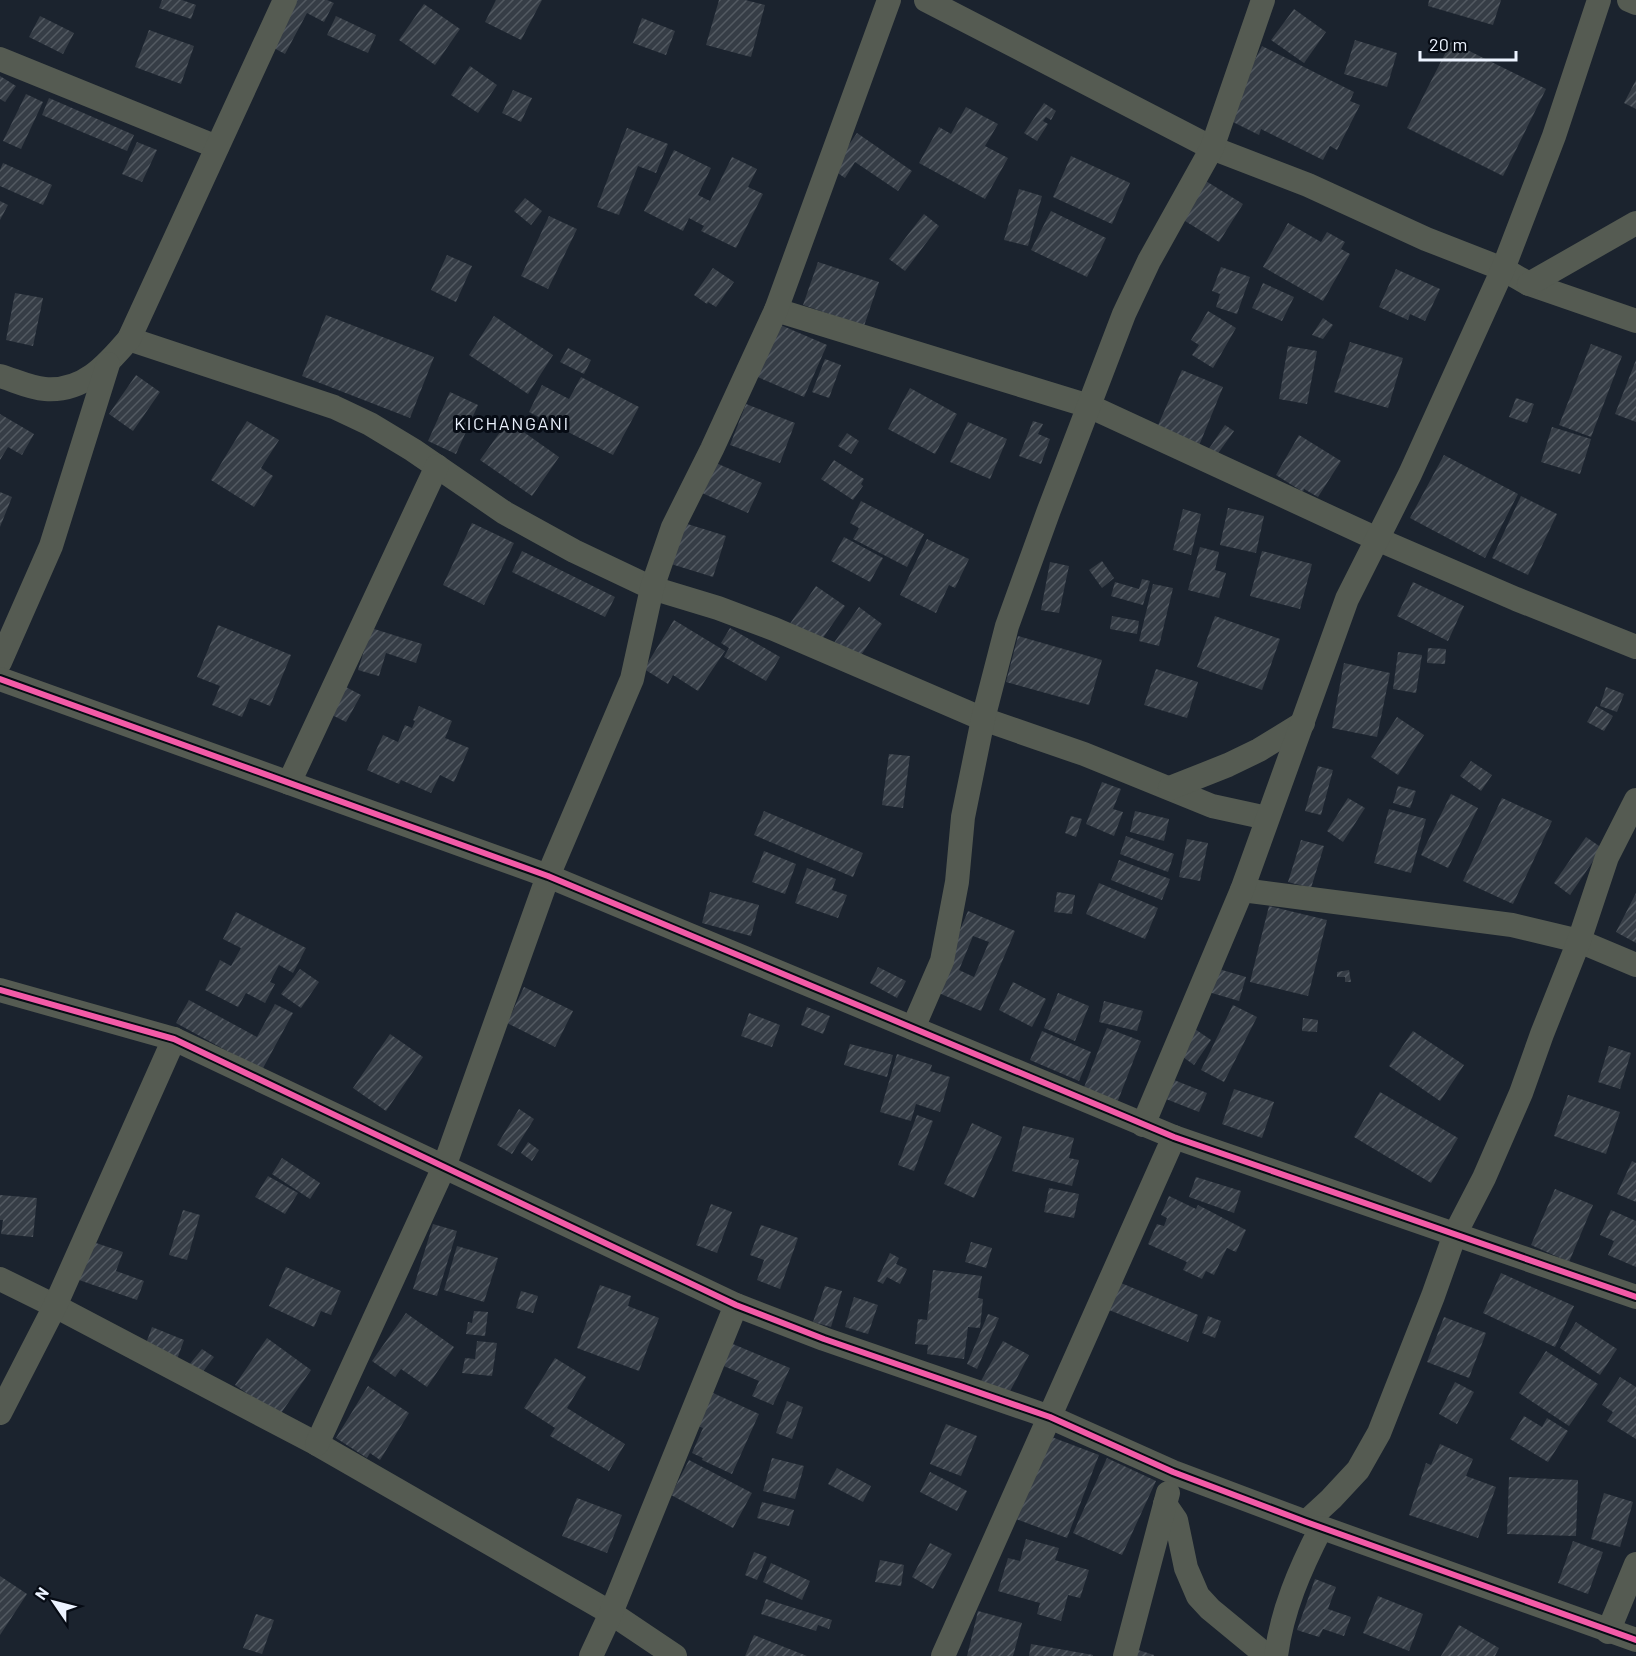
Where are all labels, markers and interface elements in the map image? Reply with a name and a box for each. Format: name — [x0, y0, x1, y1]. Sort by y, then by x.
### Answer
scale bar — [1420, 24, 1516, 62]
text: 20 m — [1429, 33, 1467, 55]
district label: KICHANGANI — [454, 412, 570, 434]
north arrow — [24, 1572, 84, 1632]
text: N — [30, 1583, 52, 1603]

